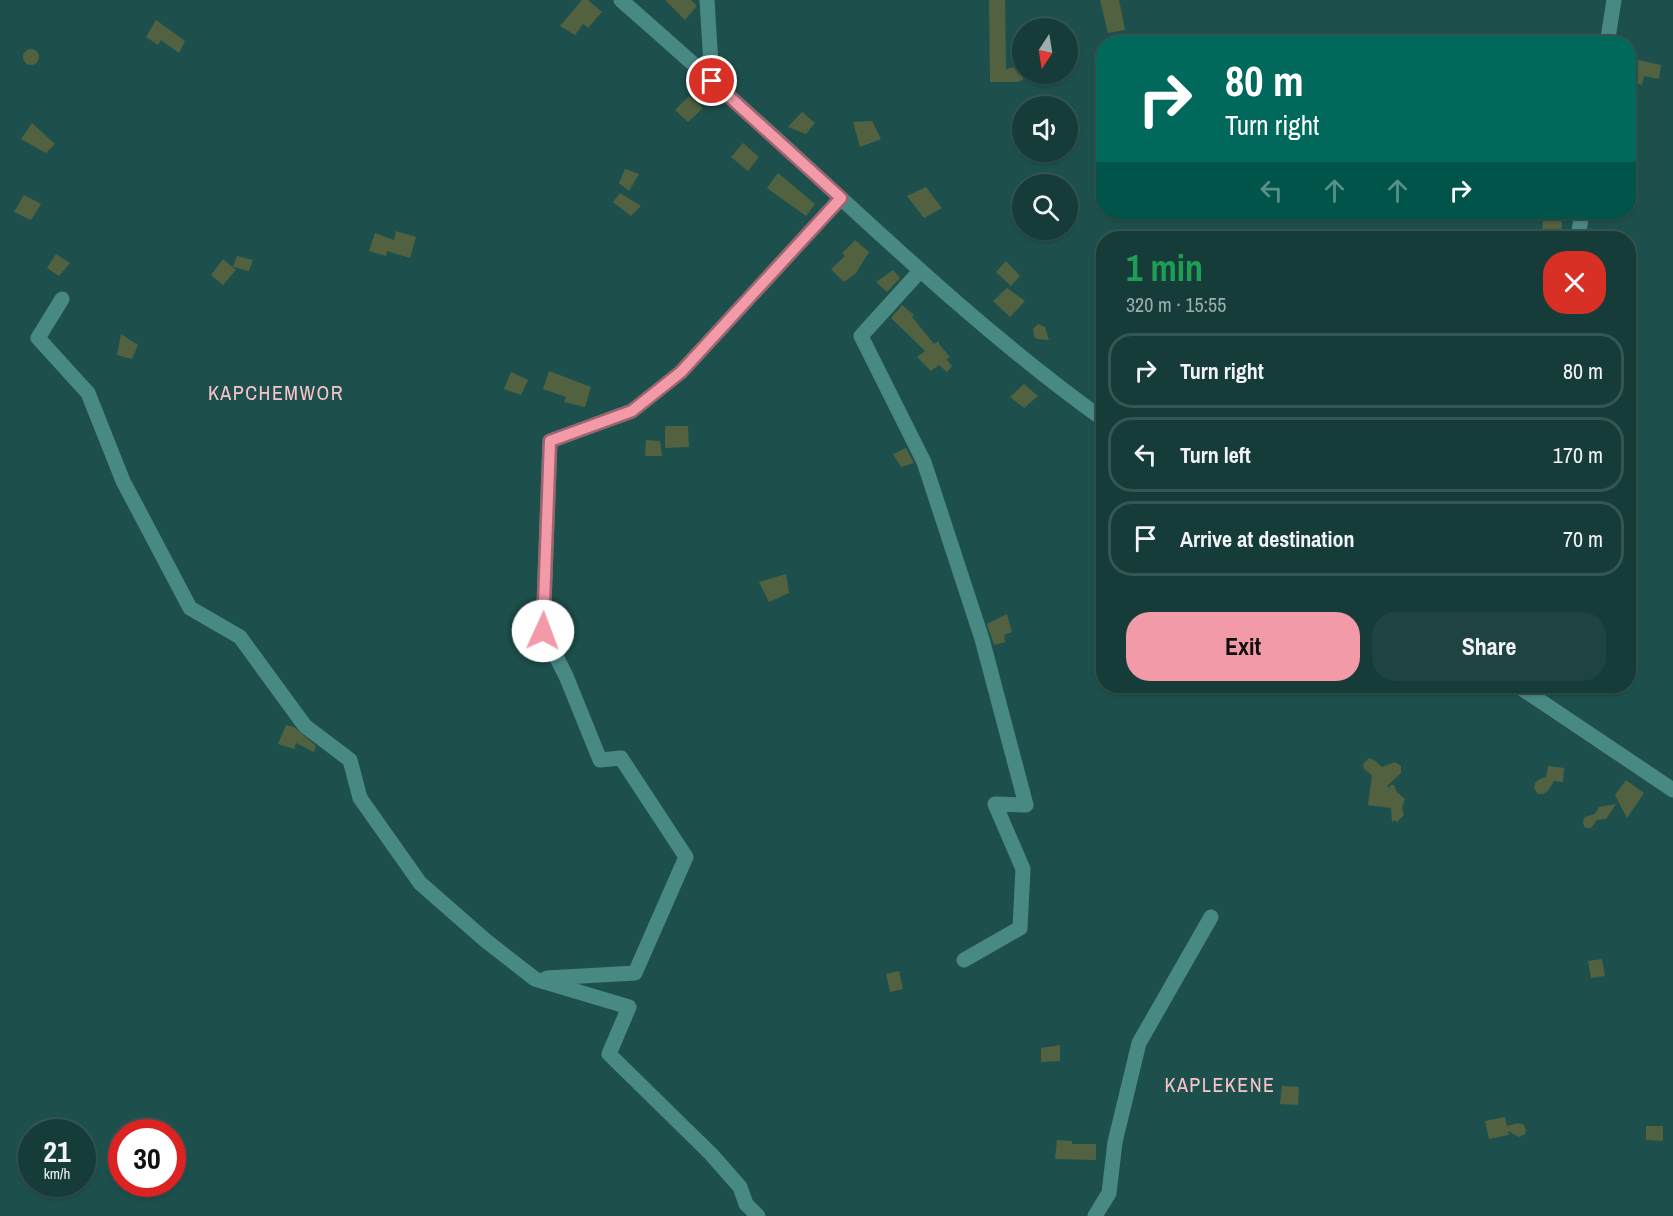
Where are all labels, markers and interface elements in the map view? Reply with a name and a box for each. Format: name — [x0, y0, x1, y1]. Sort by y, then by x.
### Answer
north arrow — [1012, 18, 1078, 84]
map controls — [1012, 18, 1078, 240]
text: 80 m — [1225, 53, 1304, 109]
pin — [686, 55, 737, 106]
icon: right — [1126, 60, 1204, 138]
icon: arrive — [695, 64, 728, 97]
button: sound — [1012, 96, 1078, 162]
text: Turn right — [1225, 107, 1319, 143]
button: search — [1012, 174, 1078, 240]
icon: left — [1255, 174, 1288, 207]
icon: ahead — [1318, 174, 1351, 207]
icon: ahead — [1381, 174, 1414, 207]
icon: right — [1444, 174, 1477, 207]
text: 1 min — [1126, 244, 1203, 292]
button: close — [1543, 251, 1606, 314]
text: 320 m · 15:55 — [1126, 291, 1226, 318]
icon: right — [1129, 354, 1162, 387]
text: Turn right — [1180, 356, 1264, 386]
text: 80 m — [1563, 356, 1603, 386]
district label: KAPCHEMWOR — [208, 379, 344, 406]
icon: left — [1129, 438, 1162, 471]
text: Turn left — [1180, 440, 1251, 470]
text: 170 m — [1553, 440, 1603, 470]
icon: arrive — [1129, 522, 1162, 555]
text: Arrive at destination — [1180, 524, 1354, 554]
text: 70 m — [1563, 524, 1603, 554]
position arrow — [511, 599, 575, 663]
button: Exit — [1126, 612, 1360, 681]
button: Share — [1372, 612, 1606, 681]
district label: KAPLEKENE — [1164, 1071, 1276, 1098]
speed limit sign: 30 — [108, 1119, 186, 1197]
text: 21 — [43, 1131, 71, 1171]
text: km/h — [44, 1163, 70, 1184]

